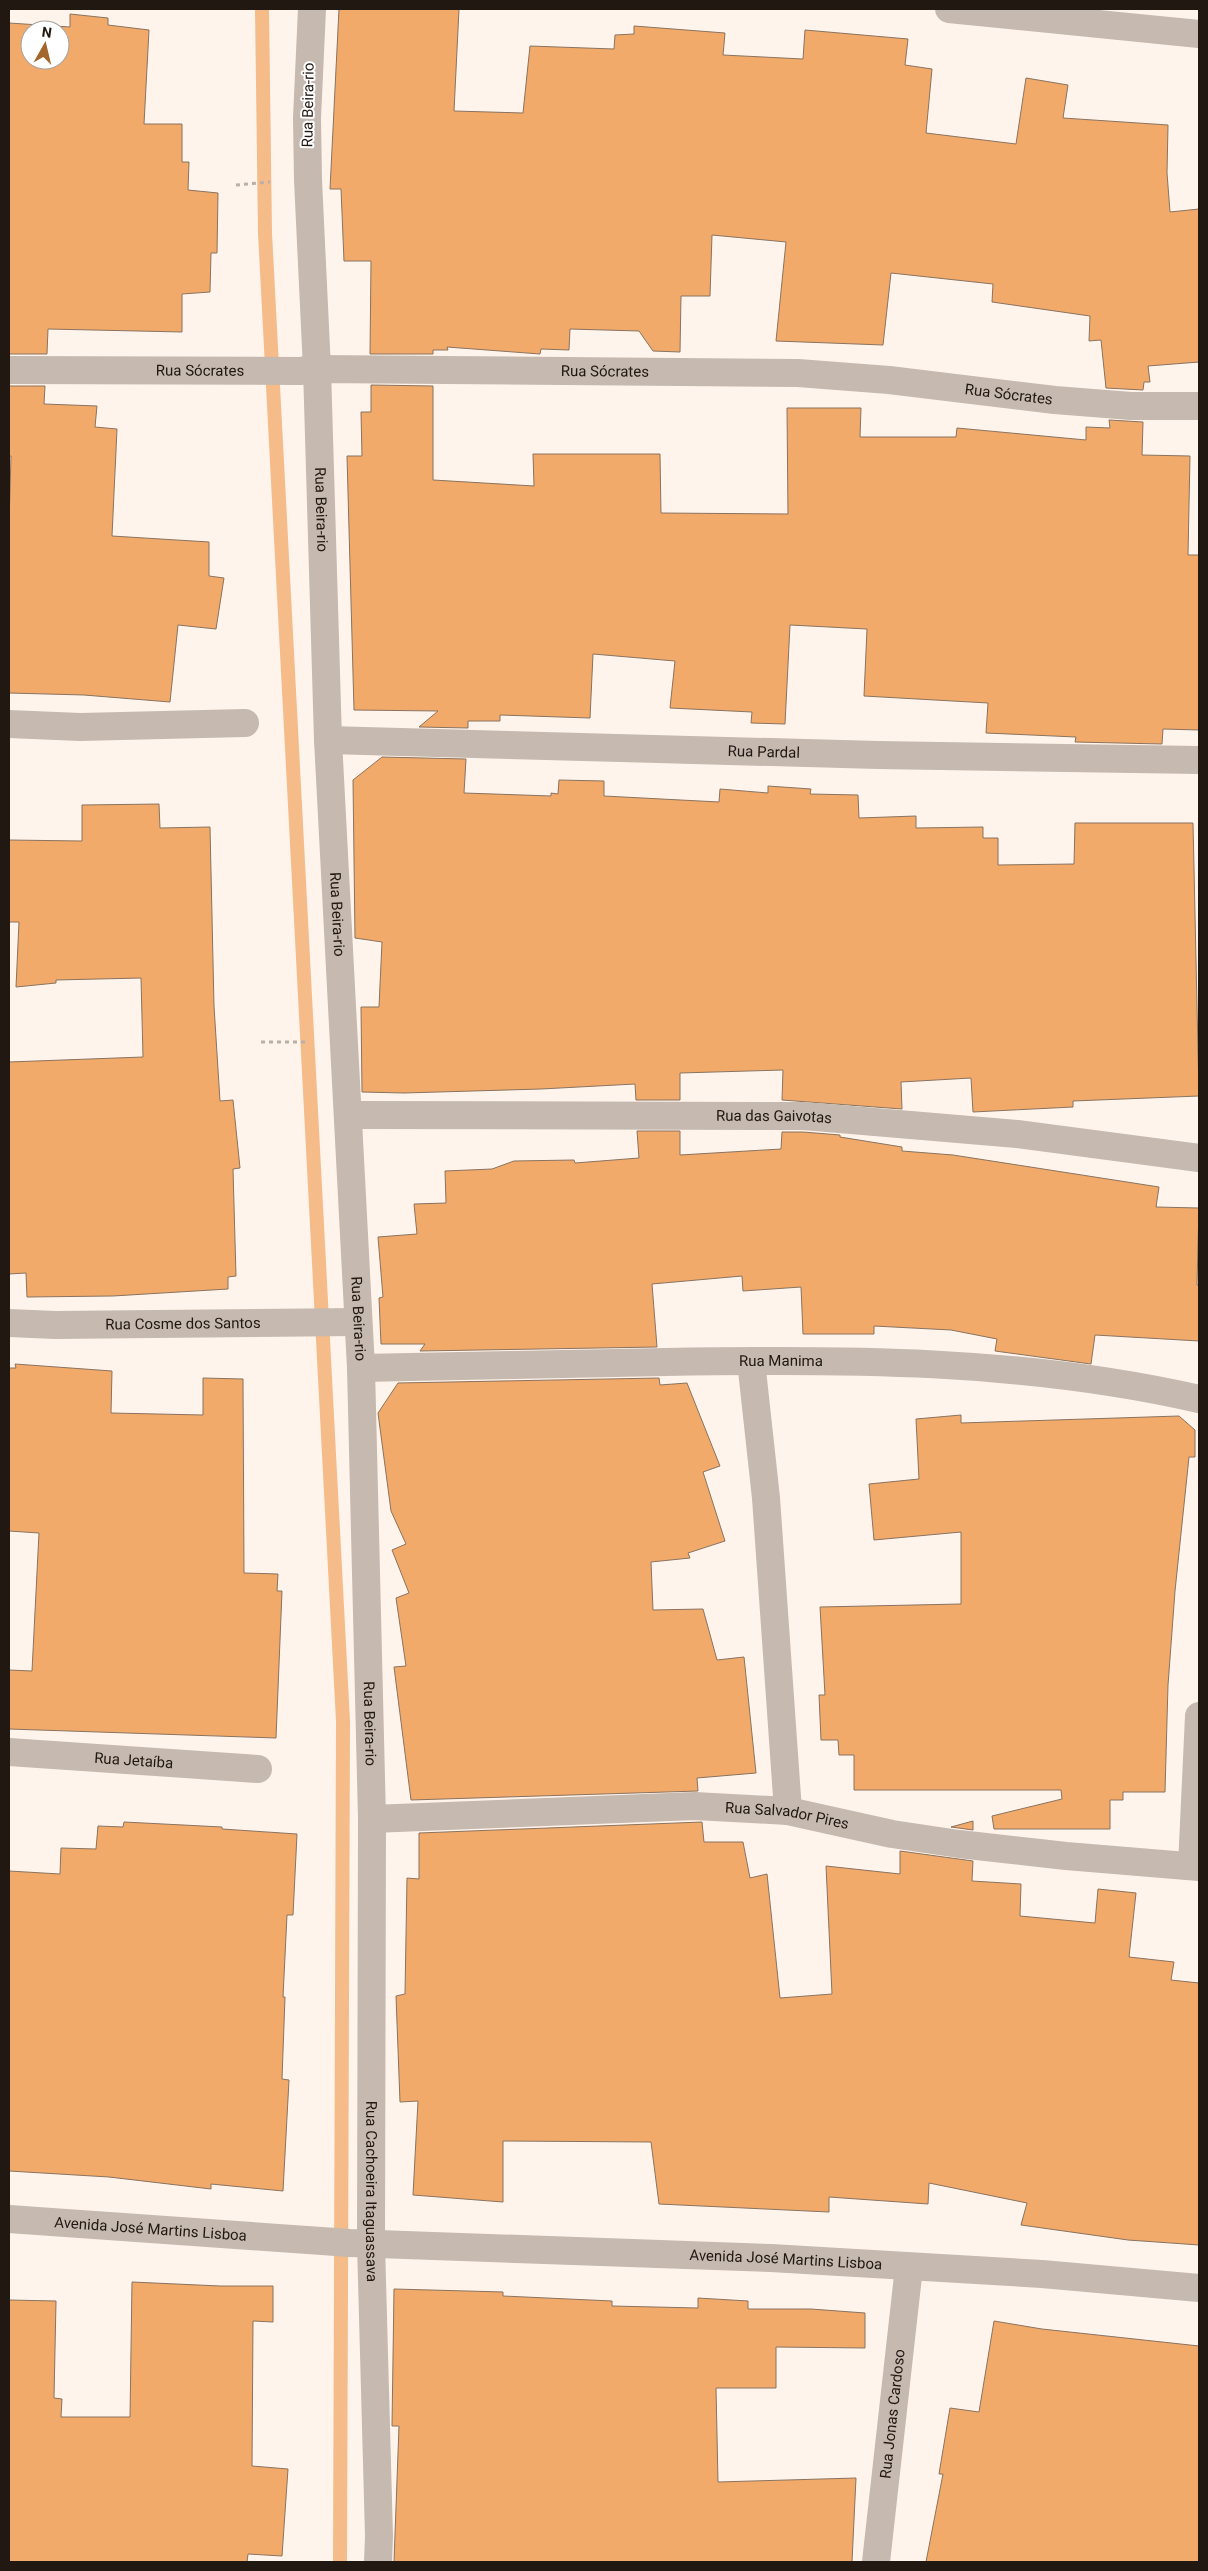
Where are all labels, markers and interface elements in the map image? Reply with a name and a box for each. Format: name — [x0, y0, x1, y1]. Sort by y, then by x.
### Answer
north arrow — [20, 20, 70, 70]
text: N — [41, 24, 53, 41]
street label: Rua Beira-rio — [298, 62, 318, 148]
street label: Rua Sócrates — [156, 362, 244, 380]
street label: Rua Sócrates — [561, 362, 649, 381]
street label: Rua Sócrates — [964, 380, 1054, 409]
street label: Rua Beira-rio — [311, 467, 331, 552]
street label: Rua Pardal — [727, 742, 800, 762]
street label: Rua Beira-rio — [326, 871, 348, 957]
street label: Rua das Gaivotas — [716, 1107, 833, 1127]
street label: Rua Beira-rio — [347, 1276, 370, 1362]
street label: Rua Cosme dos Santos — [105, 1314, 261, 1334]
street label: Rua Manima — [739, 1352, 823, 1370]
street label: Rua Beira-rio — [360, 1681, 380, 1766]
street label: Rua Jetaíba — [94, 1749, 174, 1772]
street label: Rua Salvador Pires — [725, 1799, 851, 1833]
street label: Rua Cachoeira Itaguassava — [362, 2101, 381, 2282]
street label: Avenida José Martins Lisboa — [54, 2213, 248, 2245]
street label: Avenida José Martins Lisboa — [689, 2246, 883, 2274]
street label: Rua Jonas Cardoso — [876, 2348, 909, 2480]

